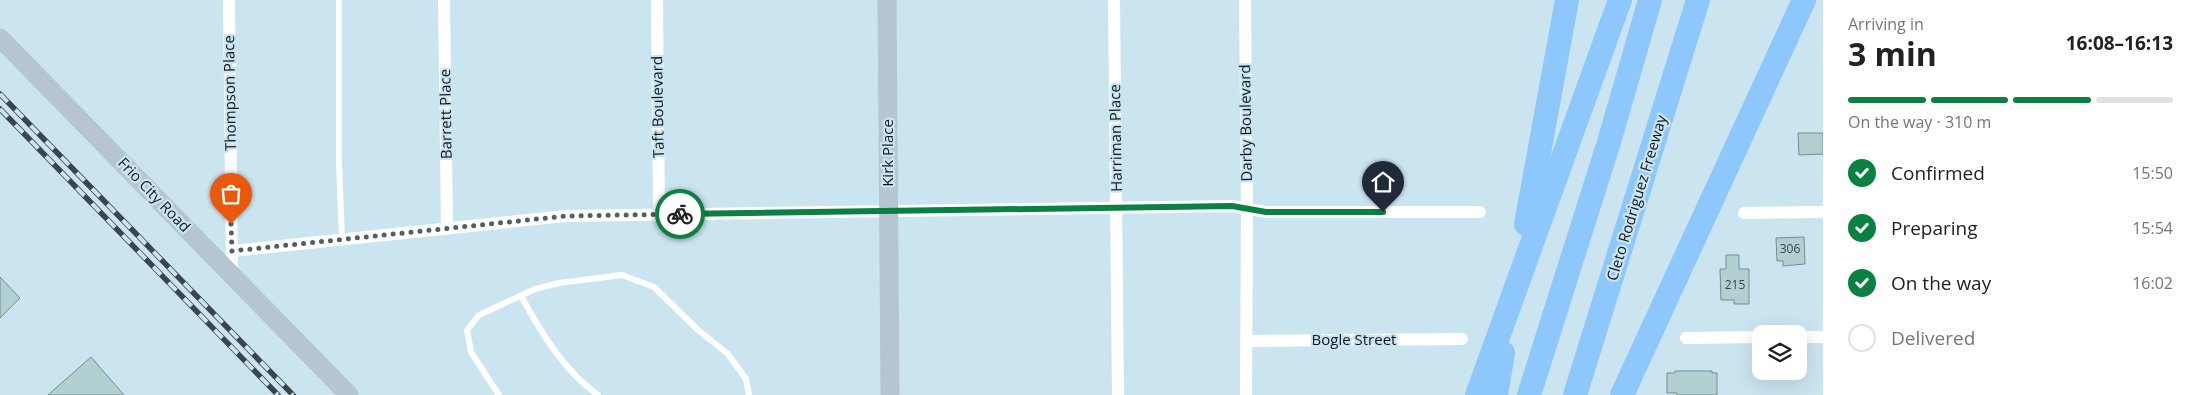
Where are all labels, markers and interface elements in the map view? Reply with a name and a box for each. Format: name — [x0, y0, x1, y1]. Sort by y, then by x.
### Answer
text: Arriving in — [1848, 13, 1924, 35]
text: 16:08–16:13 — [2066, 30, 2173, 56]
text: 3 min — [1848, 32, 1937, 75]
street label: Thompson Place — [218, 35, 240, 151]
street label: Taft Boulevard — [646, 56, 668, 158]
street label: Darby Boulevard — [1234, 64, 1256, 182]
street label: Barrett Place — [434, 69, 456, 159]
street label: Harriman Place — [1104, 84, 1126, 192]
text: On the way · 310 m — [1848, 111, 1991, 133]
street label: Cleto Rodriguez Freeway — [1601, 112, 1671, 283]
street label: Kirk Place — [877, 119, 897, 187]
street label: Frio City Road — [114, 153, 195, 236]
icon: check — [1848, 159, 1876, 187]
text: Confirmed — [1891, 160, 1985, 186]
pin — [1362, 161, 1404, 212]
text: 15:50 — [2132, 162, 2173, 184]
icon: home — [1369, 168, 1397, 196]
pin — [210, 173, 252, 224]
icon: bag — [217, 180, 245, 208]
courier — [655, 189, 705, 239]
icon: bike — [666, 200, 694, 228]
icon: check — [1848, 214, 1876, 242]
text: Preparing — [1891, 215, 1978, 241]
text: 15:54 — [2132, 217, 2173, 239]
house number: 306 — [1780, 240, 1800, 257]
icon: check — [1848, 269, 1876, 297]
text: On the way — [1891, 270, 1991, 296]
text: 16:02 — [2132, 272, 2173, 294]
house number: 215 — [1725, 276, 1745, 293]
map controls — [1752, 325, 1807, 380]
button: layers — [1752, 325, 1807, 380]
text: Delivered — [1891, 325, 1975, 351]
street label: Bogle Street — [1312, 329, 1396, 349]

